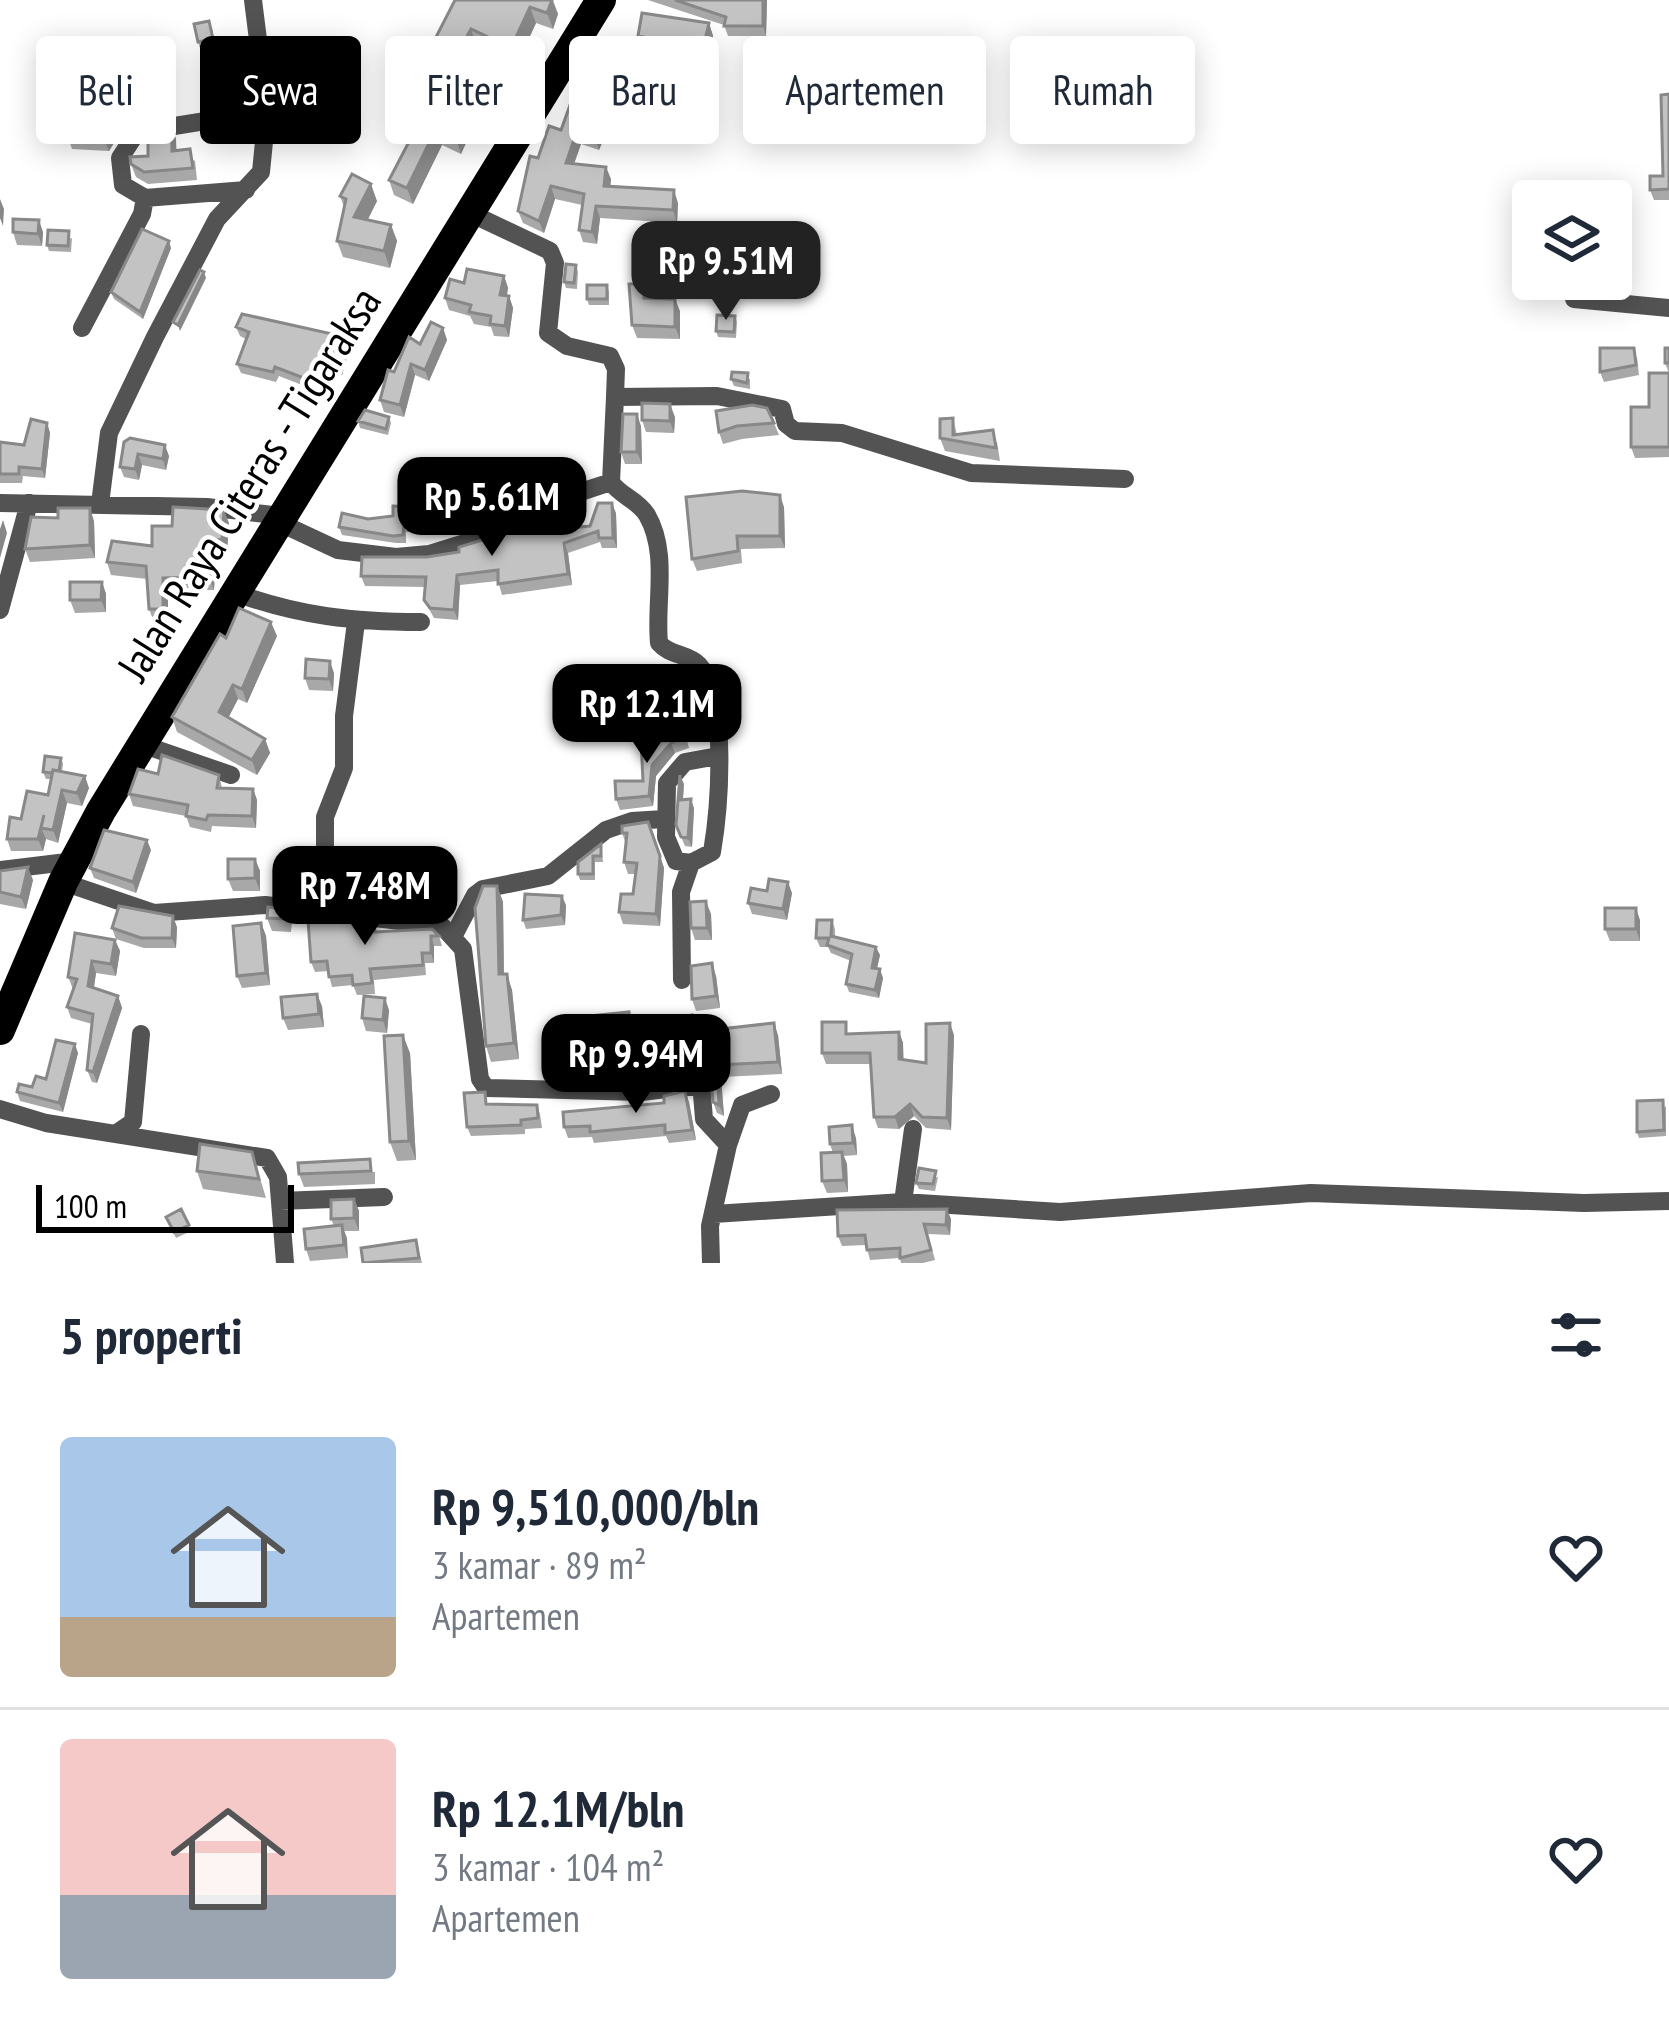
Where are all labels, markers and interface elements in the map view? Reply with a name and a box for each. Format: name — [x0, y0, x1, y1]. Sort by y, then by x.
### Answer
chip: Beli — [36, 36, 176, 144]
chip: Sewa — [200, 36, 361, 144]
chip: Filter — [385, 36, 545, 144]
chip: Baru — [569, 36, 719, 144]
chip: Apartemen — [743, 36, 986, 144]
chip: Rumah — [1010, 36, 1195, 144]
map controls — [1512, 180, 1632, 300]
button: layers — [1512, 180, 1632, 300]
pin: Rp 9.51M — [602, 221, 850, 323]
text: Rp 9.51M — [658, 234, 794, 285]
street label: Jalan Raya Citeras - Tigaraksa — [102, 276, 393, 692]
pin: Rp 5.61M — [368, 457, 616, 559]
text: Rp 5.61M — [424, 470, 560, 521]
pin: Rp 12.1M — [523, 664, 771, 766]
text: Rp 12.1M — [579, 677, 715, 728]
pin: Rp 7.48M — [241, 846, 489, 948]
text: Rp 7.48M — [299, 859, 431, 910]
pin: Rp 9.94M — [512, 1014, 760, 1116]
text: Rp 9.94M — [568, 1027, 704, 1078]
scale bar — [36, 1179, 294, 1232]
text: 100 m — [54, 1184, 127, 1227]
text: 5 properti — [60, 1302, 242, 1368]
icon: filters — [1543, 1302, 1609, 1368]
text: Rp 9,510,000/bln — [432, 1473, 759, 1539]
icon: home — [156, 1485, 300, 1629]
icon: heart — [1543, 1524, 1609, 1590]
text: 3 kamar · 89 m² — [432, 1539, 647, 1590]
text: Apartemen — [432, 1590, 580, 1641]
text: Rp 12.1M/bln — [432, 1775, 684, 1841]
icon: home — [156, 1787, 300, 1931]
icon: heart — [1543, 1826, 1609, 1892]
text: 3 kamar · 104 m² — [432, 1841, 664, 1892]
text: Apartemen — [432, 1892, 580, 1943]

